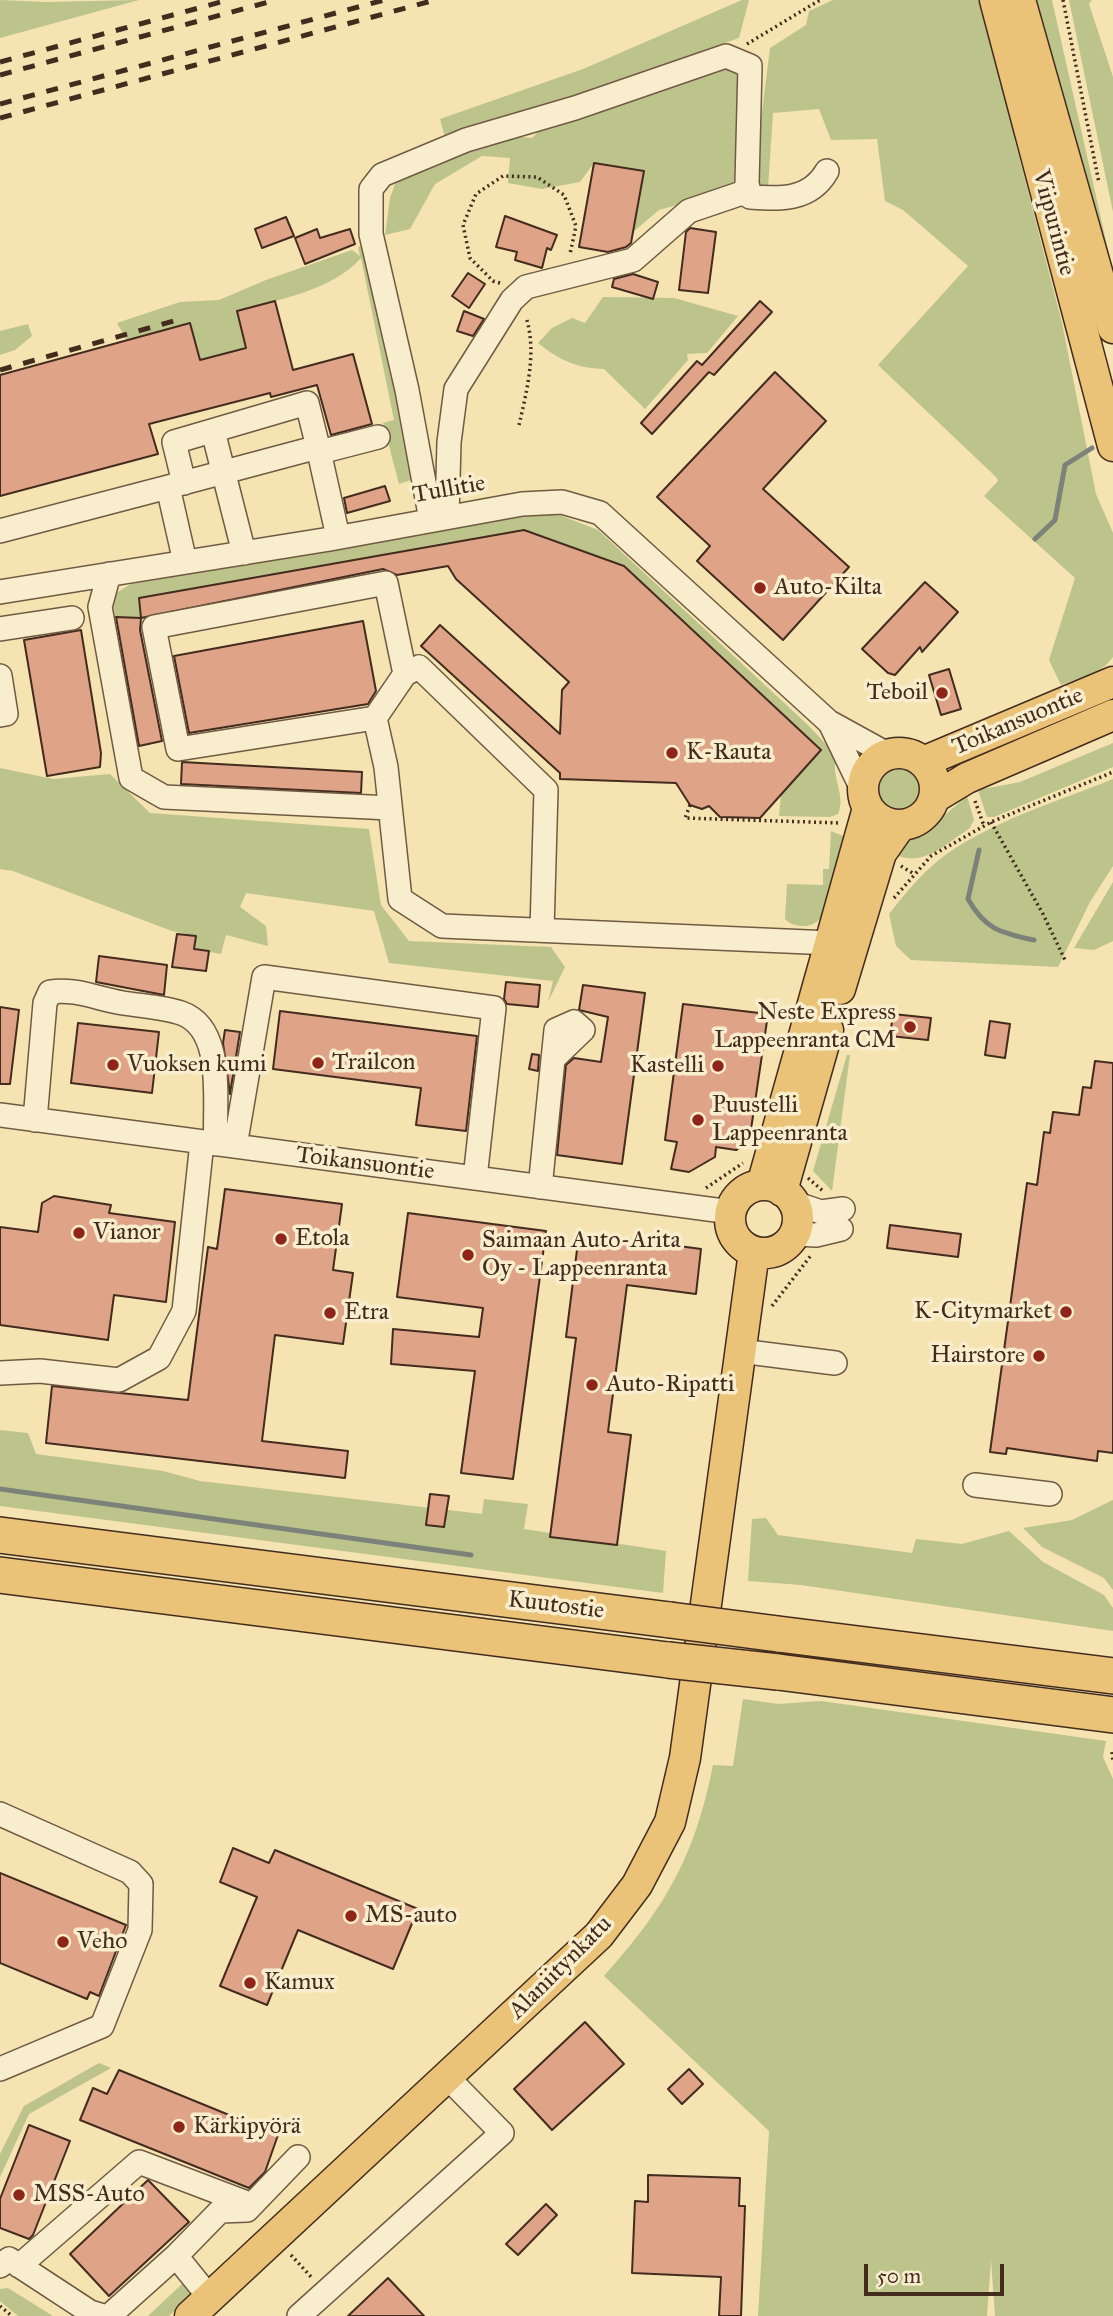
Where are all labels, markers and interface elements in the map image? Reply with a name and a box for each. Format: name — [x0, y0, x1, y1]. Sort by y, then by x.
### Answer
street label: Viipurintie — [1025, 167, 1081, 279]
street label: Tullitie — [410, 469, 488, 511]
place label: Auto-Kilta — [774, 574, 882, 602]
marker: Auto-Kilta — [752, 580, 768, 596]
place label: Teboil — [866, 679, 928, 707]
street label: Toikansuontie — [948, 682, 1088, 762]
marker: Teboil — [934, 685, 950, 701]
place label: K-Rauta — [686, 739, 771, 767]
marker: K-Rauta — [664, 745, 680, 761]
place label: Neste Express Lappeenranta CM — [714, 999, 896, 1055]
marker: Neste Express Lappeenranta CM — [902, 1019, 918, 1035]
place label: Trailcon — [332, 1049, 415, 1077]
place label: Vuoksen kumi — [127, 1051, 267, 1079]
place label: Kastelli — [630, 1052, 704, 1080]
marker: Trailcon — [310, 1055, 326, 1071]
marker: Vuoksen kumi — [105, 1057, 121, 1073]
marker: Kastelli — [710, 1058, 726, 1074]
place label: Puustelli Lappeenranta — [712, 1092, 848, 1148]
marker: Puustelli Lappeenranta — [690, 1112, 706, 1128]
street label: Toikansuontie — [294, 1141, 436, 1187]
place label: Vianor — [93, 1219, 161, 1247]
marker: Vianor — [71, 1225, 87, 1241]
place label: Etola — [295, 1225, 349, 1253]
place label: Saimaan Auto-Arita Oy - Lappeenranta — [482, 1227, 681, 1283]
marker: Etola — [273, 1231, 289, 1247]
marker: Saimaan Auto-Arita Oy - Lappeenranta — [460, 1247, 476, 1263]
place label: K-Citymarket — [914, 1298, 1052, 1326]
place label: Etra — [344, 1299, 389, 1327]
marker: K-Citymarket — [1058, 1304, 1074, 1320]
marker: Etra — [322, 1305, 338, 1321]
place label: Hairstore — [930, 1342, 1025, 1370]
marker: Hairstore — [1031, 1348, 1047, 1364]
place label: Auto-Ripatti — [606, 1371, 735, 1399]
marker: Auto-Ripatti — [584, 1377, 600, 1393]
street label: Kuutostie — [506, 1586, 606, 1626]
place label: MS-auto — [365, 1902, 457, 1930]
marker: MS-auto — [343, 1908, 359, 1924]
street label: Alaniitynkatu — [503, 1910, 619, 2026]
place label: Veho — [77, 1928, 127, 1956]
marker: Veho — [55, 1934, 71, 1950]
place label: Kamux — [264, 1969, 335, 1997]
marker: Kamux — [242, 1975, 258, 1991]
place label: Kärkipyörä — [193, 2113, 301, 2141]
marker: Kärkipyörä — [171, 2119, 187, 2135]
place label: MSS-Auto — [33, 2181, 145, 2209]
marker: MSS-Auto — [11, 2187, 27, 2203]
scale bar — [868, 2250, 1008, 2294]
text: 50 m — [877, 2263, 921, 2289]

